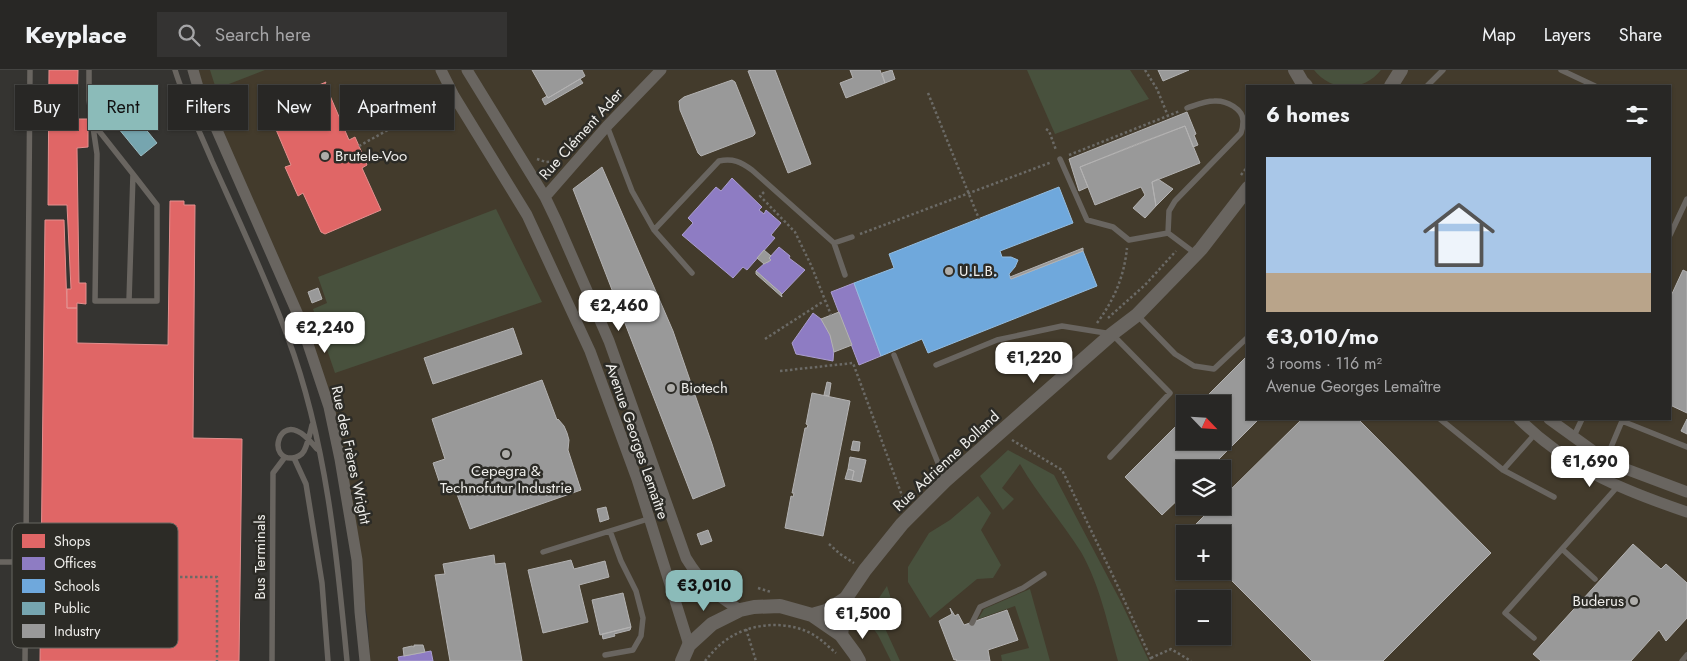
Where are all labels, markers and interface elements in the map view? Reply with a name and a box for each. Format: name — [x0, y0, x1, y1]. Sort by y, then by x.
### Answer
search box — [157, 12, 507, 57]
text: Keyplace — [25, 17, 127, 52]
icon: search — [175, 21, 203, 49]
text: Search here — [215, 21, 311, 48]
text: Map — [1482, 22, 1516, 48]
text: Layers — [1544, 22, 1591, 48]
text: Share — [1619, 22, 1662, 48]
street label: Rue Clément Ader — [534, 83, 629, 185]
chip: Buy — [15, 85, 78, 130]
chip: Rent — [88, 85, 158, 130]
chip: Filters — [168, 85, 248, 130]
chip: New — [258, 85, 330, 130]
chip: Apartment — [340, 85, 454, 130]
text: 6 homes — [1266, 100, 1350, 130]
icon: filters — [1623, 101, 1651, 129]
place label: Brutele-Voo — [335, 145, 407, 167]
marker: Brutele-Voo — [319, 150, 331, 162]
icon: home — [1414, 190, 1504, 280]
place label: U.L.B. — [959, 260, 997, 282]
marker: U.L.B. — [943, 265, 955, 277]
pin: €2,460 — [578, 290, 660, 332]
text: €2,460 — [590, 294, 648, 317]
pin: €2,240 — [284, 312, 366, 354]
text: €2,240 — [296, 316, 354, 339]
text: €3,010/mo — [1266, 322, 1379, 352]
pin: €1,220 — [993, 342, 1075, 384]
text: €1,220 — [1006, 346, 1062, 369]
text: 3 rooms · 116 m² — [1266, 352, 1382, 375]
street label: Avenue Georges Lemaître — [600, 360, 674, 522]
text: Avenue Georges Lemaître — [1266, 375, 1441, 398]
place label: Biotech — [681, 377, 728, 399]
marker: Biotech — [665, 382, 677, 394]
street label: Rue des Frères Wright — [326, 384, 377, 527]
north arrow — [1176, 395, 1231, 450]
map controls — [1176, 395, 1231, 645]
street label: Rue Adrienne Bolland — [888, 406, 1004, 516]
pin: €1,690 — [1549, 446, 1631, 488]
marker: Cepegra & Technofutur Industrie — [500, 448, 512, 460]
text: €1,690 — [1562, 450, 1618, 473]
place label: Cepegra & Technofutur Industrie — [440, 460, 572, 499]
button: layers — [1176, 460, 1231, 515]
street label: Bus Terminals — [249, 514, 271, 600]
legend — [12, 523, 178, 648]
button: + — [1176, 525, 1231, 580]
text: Shops — [54, 531, 91, 551]
text: Offices — [54, 553, 97, 573]
pin: €3,010 — [663, 570, 745, 612]
text: €3,010 — [677, 574, 731, 597]
text: Schools — [54, 576, 100, 596]
button: − — [1176, 590, 1231, 645]
place label: Buderus — [1572, 590, 1624, 612]
marker: Buderus — [1628, 595, 1640, 607]
text: Public — [54, 598, 90, 618]
pin: €1,500 — [822, 598, 904, 640]
text: €1,500 — [835, 602, 891, 625]
text: Industry — [54, 621, 101, 641]

